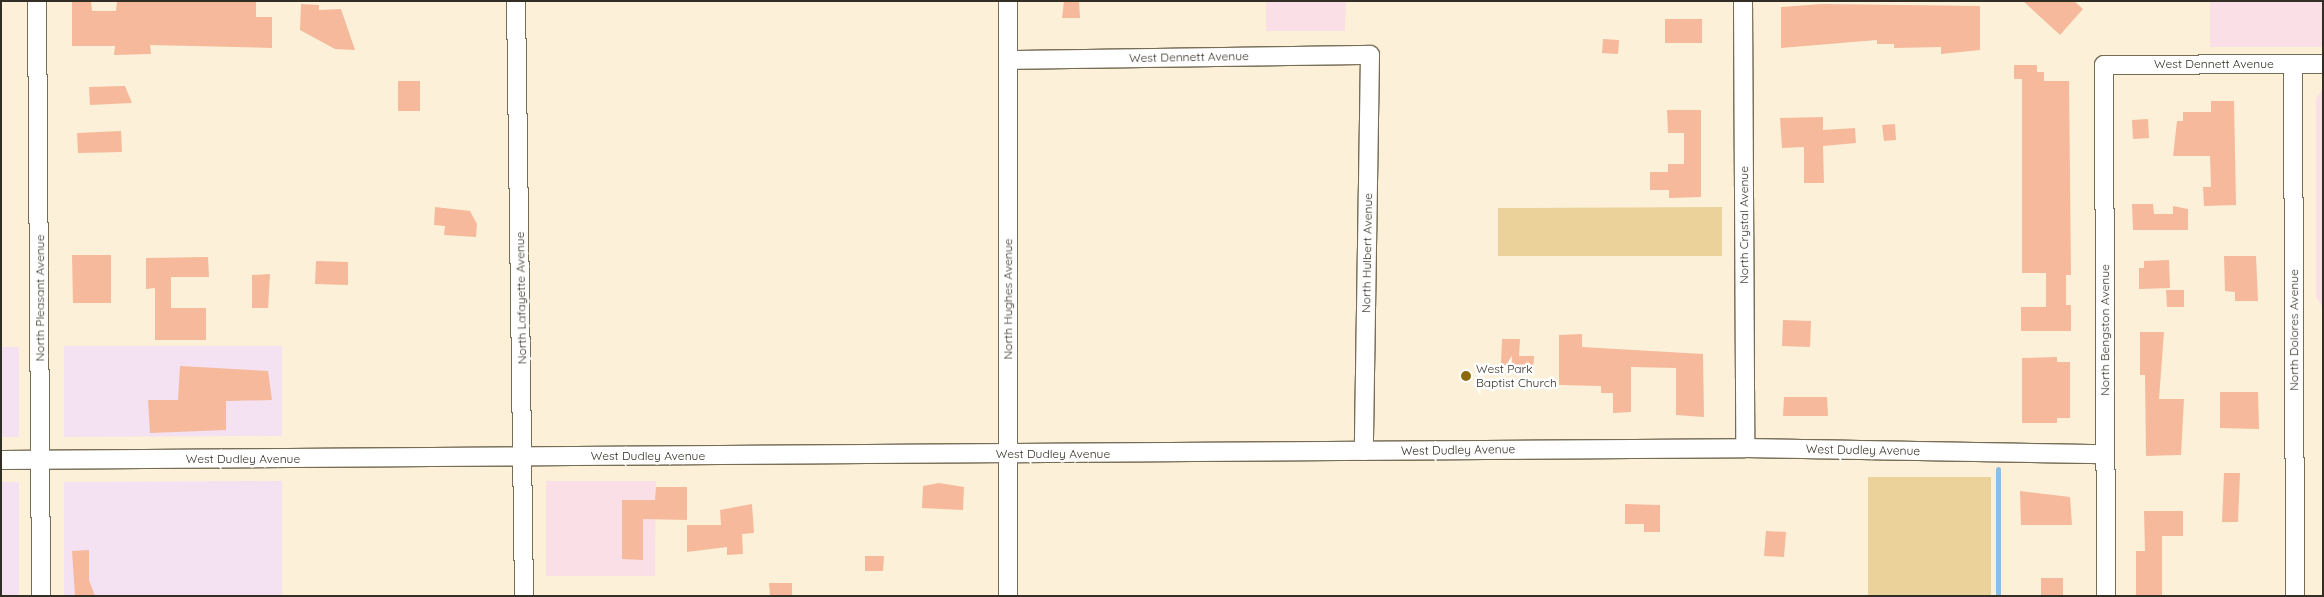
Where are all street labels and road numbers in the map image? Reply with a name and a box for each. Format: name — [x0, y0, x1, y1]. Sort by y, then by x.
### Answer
street label: West Dennett Avenue — [1129, 49, 1249, 65]
street label: West Dennett Avenue — [2154, 57, 2274, 71]
street label: North Crystal Avenue — [1737, 166, 1751, 284]
street label: North Hulbert Avenue — [1359, 193, 1375, 313]
street label: North Lafayette Avenue — [513, 232, 529, 364]
street label: North Pleasant Avenue — [33, 235, 47, 361]
street label: North Hughes Avenue — [1001, 238, 1015, 360]
street label: North Bengston Avenue — [2098, 264, 2112, 396]
street label: North Dolores Avenue — [2287, 269, 2301, 391]
street label: West Dudley Avenue — [1401, 442, 1515, 458]
street label: West Dudley Avenue — [1806, 442, 1920, 458]
street label: West Dudley Avenue — [996, 447, 1110, 461]
street label: West Dudley Avenue — [591, 449, 705, 463]
street label: West Dudley Avenue — [186, 452, 300, 466]

